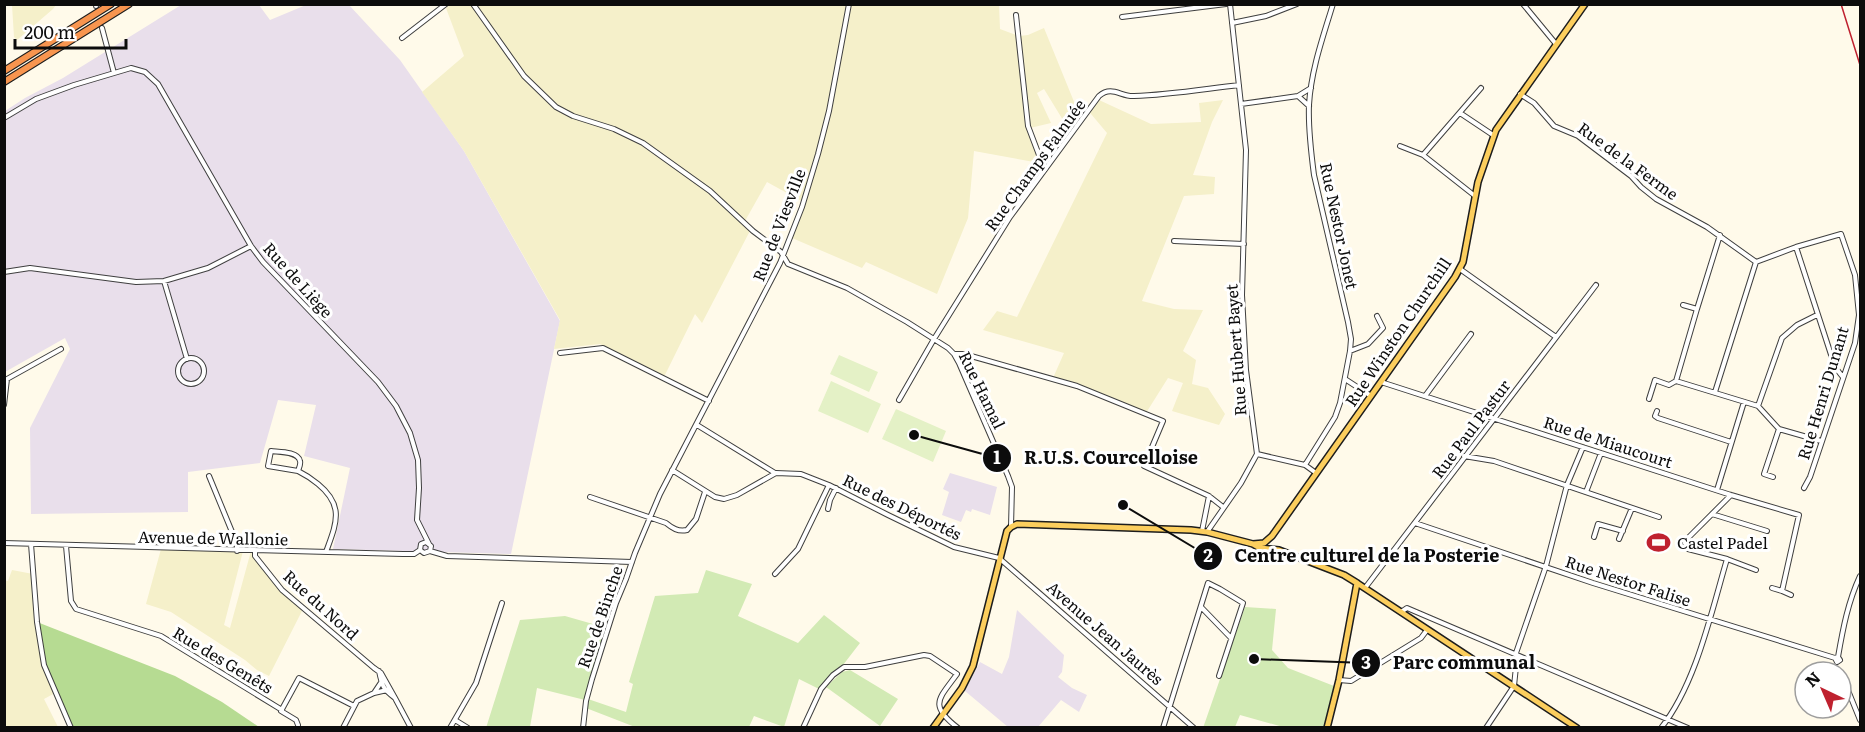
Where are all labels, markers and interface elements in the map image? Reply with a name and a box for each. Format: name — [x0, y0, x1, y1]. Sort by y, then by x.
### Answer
scale bar — [15, 12, 126, 50]
text: 200 m — [24, 18, 75, 45]
street label: Rue Champs Falnuée — [978, 93, 1090, 235]
street label: Rue de la Ferme — [1573, 115, 1684, 205]
street label: Rue Nestor Jonet — [1315, 160, 1365, 292]
street label: Rue de Viesville — [745, 165, 811, 285]
street label: Rue de Liège — [258, 236, 339, 322]
street label: Rue Winston Churchill — [1338, 252, 1456, 411]
street label: Rue Hubert Bayet — [1218, 283, 1252, 417]
street label: Rue Henri Dunant — [1790, 322, 1854, 462]
street label: Rue Hamal — [954, 347, 1012, 433]
street label: Rue Paul Pastur — [1425, 374, 1516, 483]
street label: Rue de Miaucourt — [1541, 409, 1677, 473]
callout: R.U.S. Courcelloise — [982, 440, 1210, 476]
text: 1 — [993, 443, 1001, 470]
text: R.U.S. Courcelloise — [1024, 443, 1198, 470]
street label: Rue des Déportés — [839, 467, 966, 545]
street label: Avenue de Wallonie — [138, 524, 288, 550]
sports icon: Castel Padel — [1646, 530, 1672, 556]
place label: Castel Padel — [1677, 530, 1768, 554]
callout: Centre culturel de la Posterie — [1193, 538, 1512, 574]
text: 2 — [1203, 541, 1213, 568]
text: Centre culturel de la Posterie — [1234, 541, 1500, 568]
street label: Rue Nestor Falise — [1562, 548, 1694, 612]
street label: Rue de Binche — [570, 562, 628, 671]
street label: Rue du Nord — [279, 564, 365, 645]
street label: Avenue Jean Jaurès — [1042, 575, 1169, 690]
street label: Rue des Genêts — [169, 620, 278, 698]
callout: Parc communal — [1351, 645, 1547, 681]
text: 3 — [1361, 648, 1371, 675]
text: Parc communal — [1393, 648, 1536, 675]
north arrow — [1793, 660, 1853, 720]
text: N — [1799, 665, 1825, 692]

